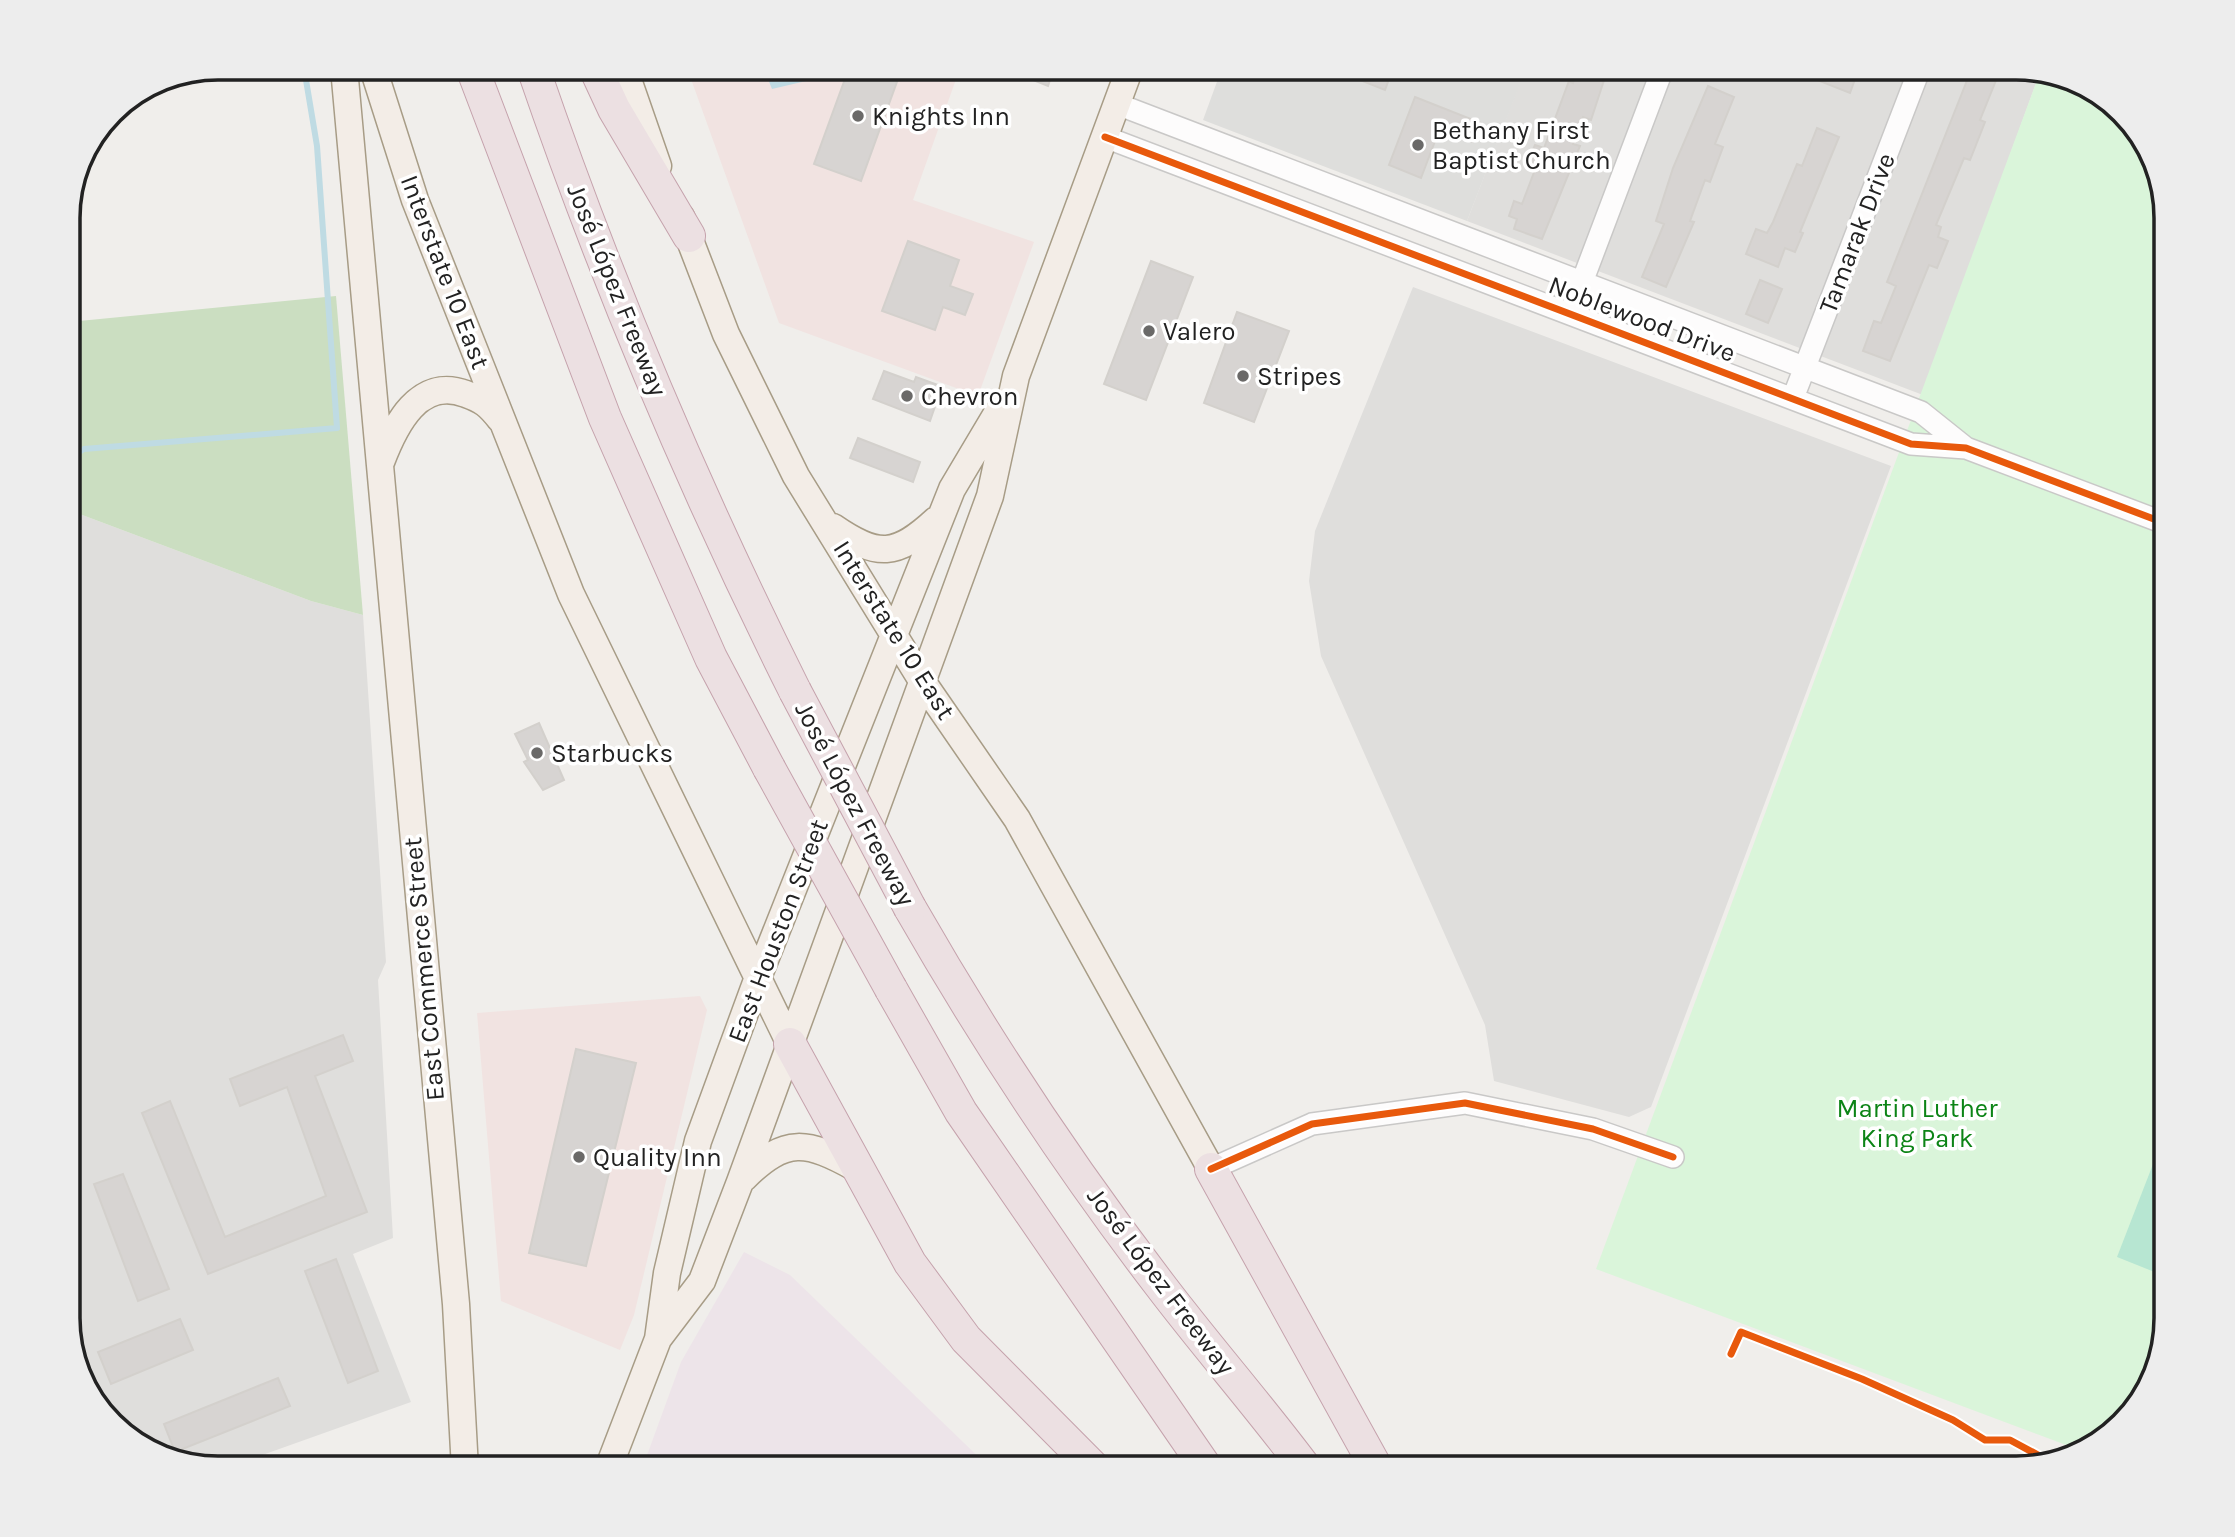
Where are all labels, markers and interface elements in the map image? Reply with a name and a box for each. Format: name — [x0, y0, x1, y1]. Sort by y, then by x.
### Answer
place label: Knights Inn — [872, 101, 1010, 132]
marker: Knights Inn — [850, 108, 866, 124]
place label: Bethany First Baptist Church — [1432, 115, 1611, 176]
marker: Bethany First Baptist Church — [1410, 137, 1426, 153]
street label: Tamarak Drive — [1812, 149, 1902, 317]
street label: Interstate 10 East — [394, 171, 496, 374]
street label: José López Freeway — [560, 179, 674, 401]
street label: Noblewood Drive — [1544, 269, 1740, 369]
place label: Valero — [1163, 316, 1235, 347]
marker: Valero — [1141, 323, 1157, 339]
place label: Stripes — [1257, 361, 1342, 392]
marker: Stripes — [1235, 368, 1251, 384]
place label: Chevron — [921, 381, 1018, 412]
marker: Chevron — [899, 388, 915, 404]
street label: Interstate 10 East — [827, 535, 962, 725]
street label: José López Freeway — [788, 697, 922, 911]
place label: Starbucks — [551, 738, 673, 769]
marker: Starbucks — [529, 745, 545, 761]
street label: East Houston Street — [721, 815, 835, 1047]
street label: East Commerce Street — [397, 836, 451, 1102]
park label: Martin Luther King Park — [1836, 1093, 1998, 1154]
place label: Quality Inn — [593, 1142, 722, 1173]
marker: Quality Inn — [571, 1149, 587, 1165]
street label: José López Freeway — [1081, 1181, 1241, 1381]

